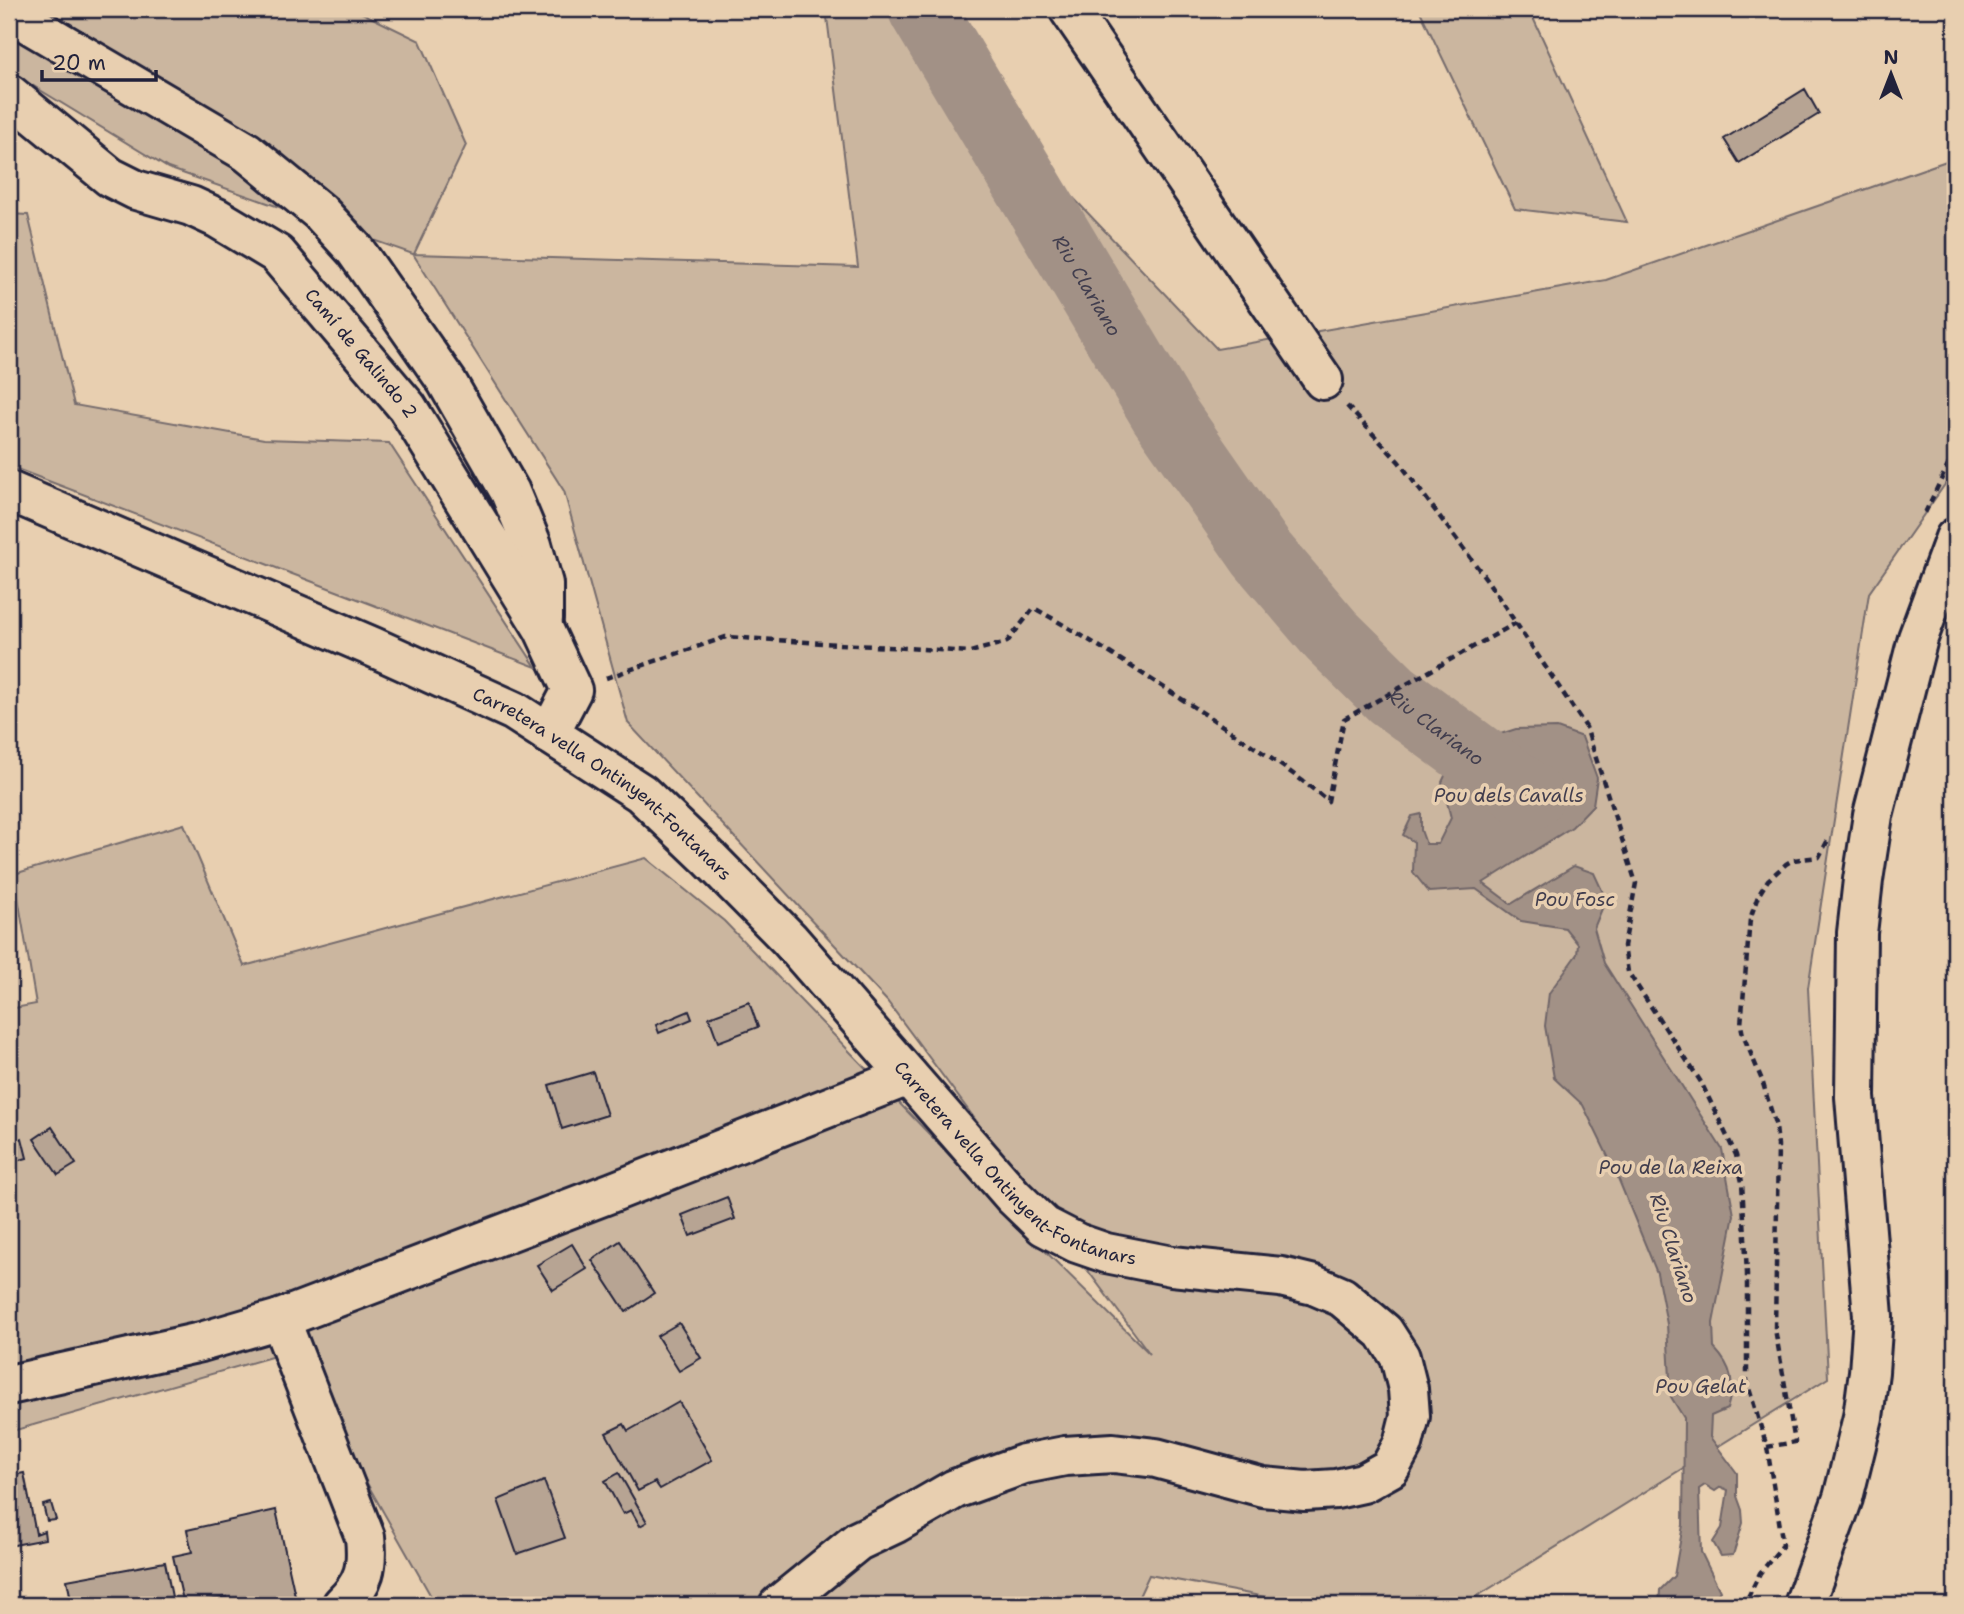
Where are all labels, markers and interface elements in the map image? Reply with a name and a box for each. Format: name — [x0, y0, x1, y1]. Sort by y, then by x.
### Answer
scale bar — [42, 38, 156, 82]
north arrow — [1856, 38, 1926, 108]
text: N — [1883, 45, 1899, 70]
text: 20 m — [52, 49, 106, 77]
water label: Riu Clariano — [1047, 230, 1127, 341]
street label: Camí de Galindo 2 — [299, 283, 423, 423]
street label: Carretera vella Ontinyent-Fontanars — [469, 682, 737, 886]
water label: Riu Clariano — [1382, 684, 1489, 771]
water label: Pou dels Cavalls — [1434, 783, 1584, 808]
water label: Pou Fosc — [1535, 887, 1615, 912]
street label: Carretera vella Ontinyent-Fontanars — [889, 1056, 1138, 1271]
water label: Pou de la Reixa — [1599, 1155, 1743, 1180]
water label: Riu Clariano — [1644, 1190, 1703, 1306]
water label: Pou Gelat — [1656, 1374, 1747, 1399]

